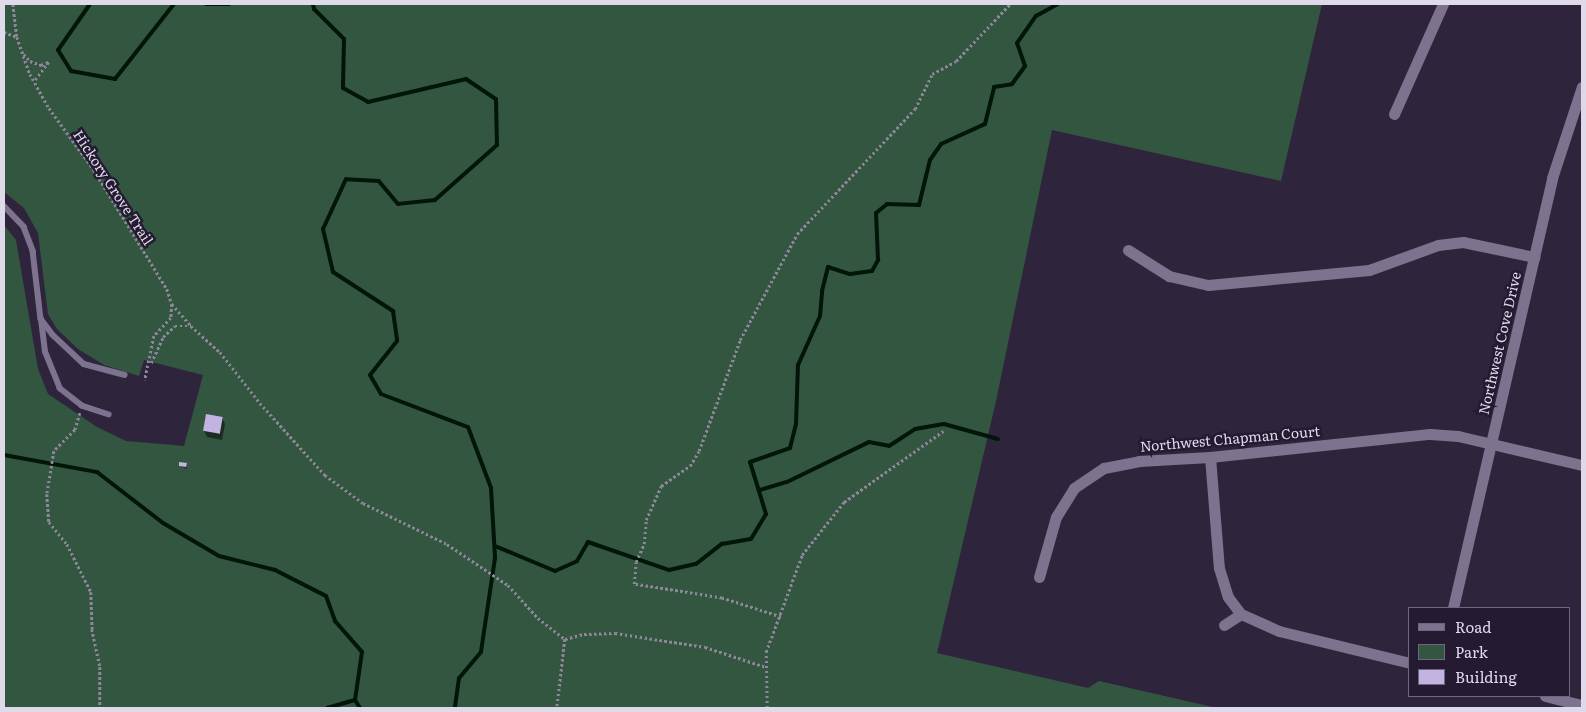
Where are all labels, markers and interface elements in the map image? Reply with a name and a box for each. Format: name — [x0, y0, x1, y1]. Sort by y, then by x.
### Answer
street label: Hickory Grove Trail — [71, 126, 157, 248]
street label: Northwest Cove Drive — [1474, 270, 1524, 416]
street label: Northwest Chapman Court — [1139, 422, 1321, 454]
legend — [1408, 607, 1571, 697]
text: Road — [1455, 615, 1491, 638]
text: Park — [1455, 640, 1488, 663]
text: Building — [1455, 665, 1517, 688]

